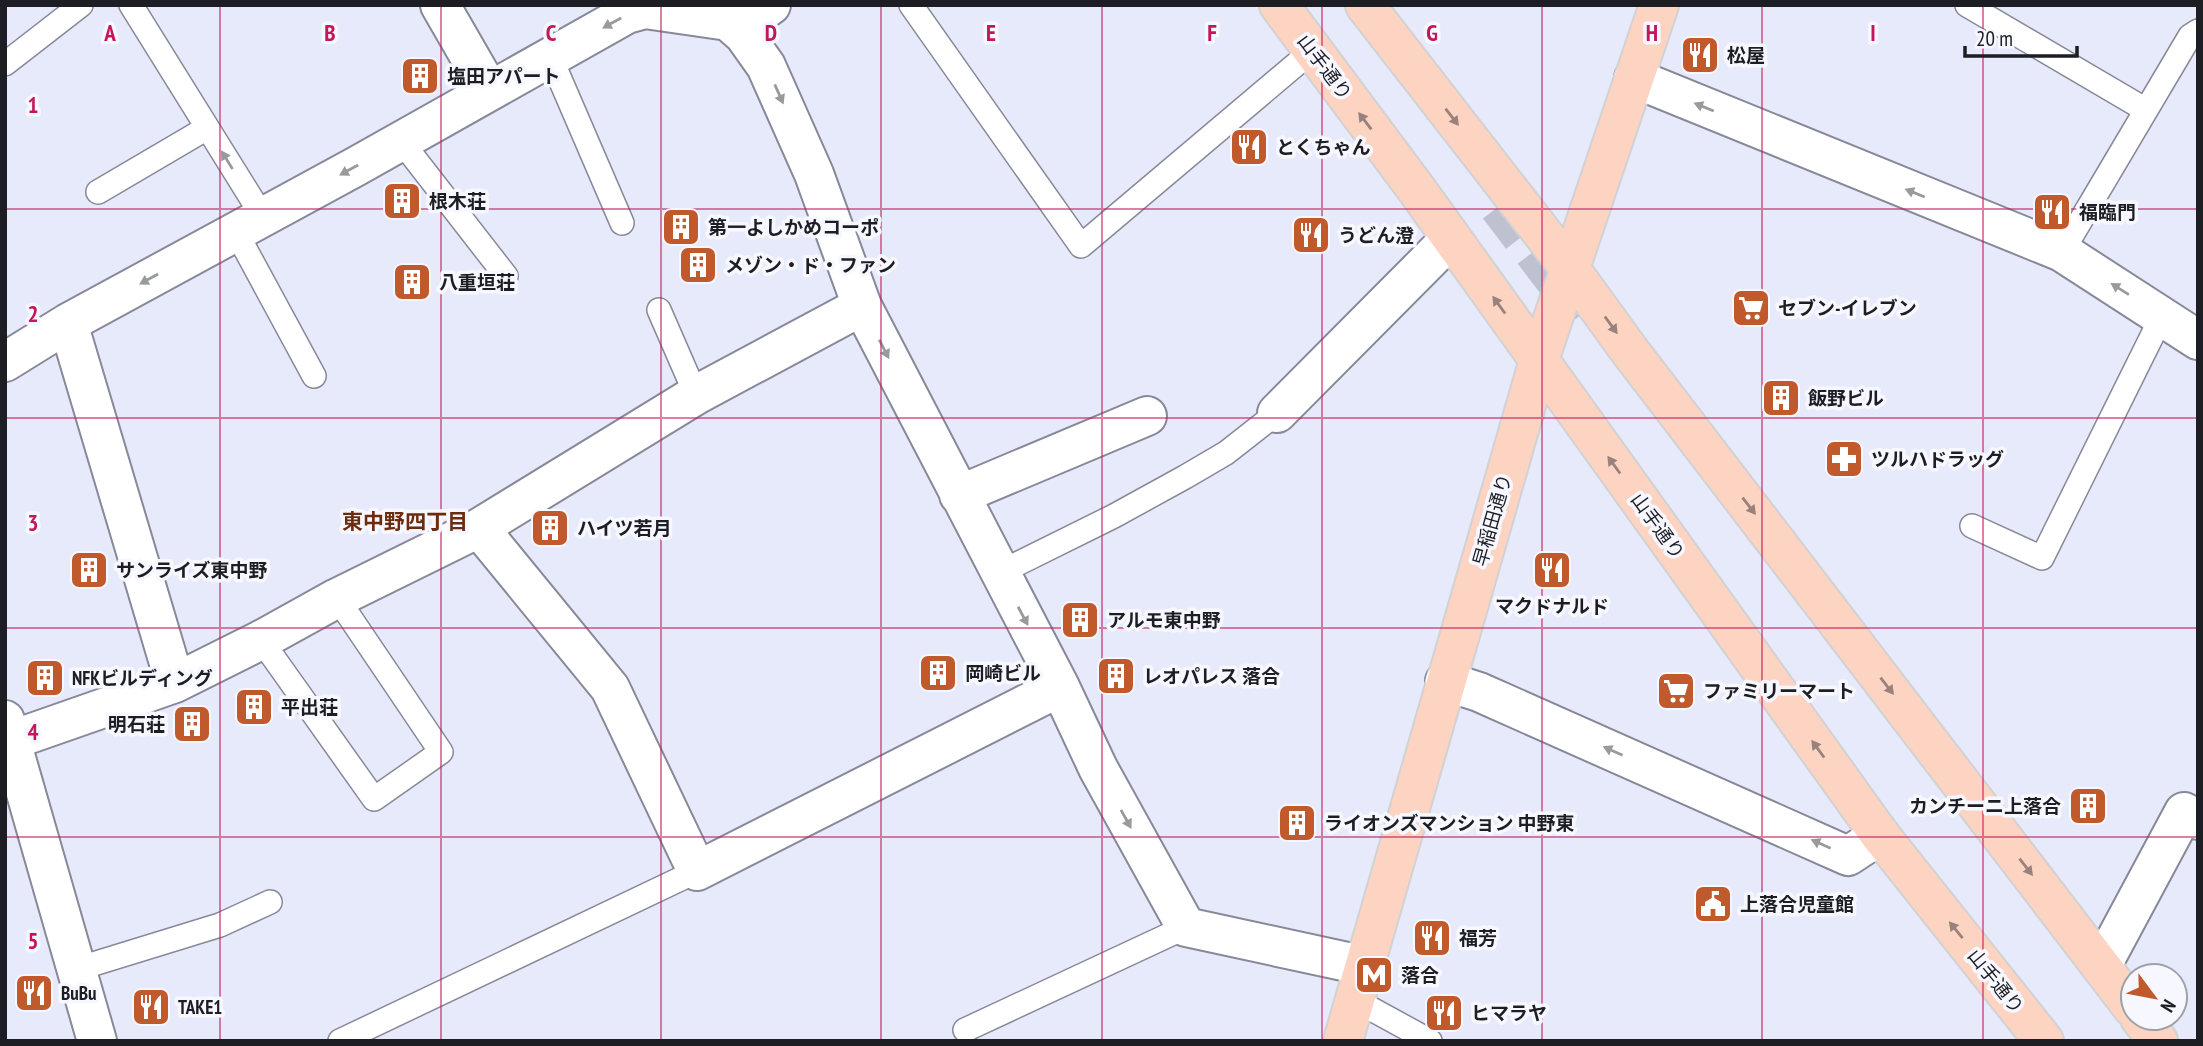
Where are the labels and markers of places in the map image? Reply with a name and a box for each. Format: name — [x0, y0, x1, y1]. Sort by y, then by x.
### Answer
restaurant icon: 松屋 — [1679, 34, 1721, 76]
place label: 松屋 — [1727, 43, 1765, 67]
building icon: 塩田アパート — [399, 55, 441, 97]
place label: 塩田アパート — [447, 64, 561, 88]
restaurant icon: とくちゃん — [1228, 126, 1270, 168]
place label: とくちゃん — [1276, 135, 1370, 159]
building icon: 根木荘 — [381, 180, 423, 222]
place label: 根木荘 — [429, 189, 486, 213]
restaurant icon: 福臨門 — [2031, 191, 2073, 233]
place label: 福臨門 — [2079, 200, 2136, 224]
building icon: 第一よしかめコーポ — [660, 206, 702, 248]
restaurant icon: うどん澄 — [1290, 214, 1332, 256]
place label: 第一よしかめコーポ — [708, 215, 879, 239]
place label: うどん澄 — [1338, 223, 1414, 247]
building icon: メゾン・ド・ファン — [677, 244, 719, 286]
place label: メゾン・ド・ファン — [725, 253, 896, 277]
building icon: 八重垣荘 — [391, 261, 433, 303]
place label: 八重垣荘 — [439, 270, 515, 294]
supermarket icon: セブン-イレブン — [1730, 287, 1772, 329]
place label: セブン-イレブン — [1778, 296, 1917, 320]
building icon: 飯野ビル — [1760, 377, 1802, 419]
place label: 飯野ビル — [1808, 386, 1884, 410]
pharmacy icon: ツルハドラッグ — [1823, 438, 1865, 480]
place label: ツルハドラッグ — [1871, 447, 2004, 471]
building icon: ハイツ若月 — [529, 507, 571, 549]
place label: ハイツ若月 — [577, 516, 672, 540]
building icon: サンライズ東中野 — [68, 549, 110, 591]
restaurant icon: マクドナルド — [1531, 549, 1573, 591]
place label: サンライズ東中野 — [116, 558, 267, 582]
place label: マクドナルド — [1495, 594, 1609, 618]
building icon: アルモ東中野 — [1059, 599, 1101, 641]
place label: アルモ東中野 — [1107, 608, 1221, 632]
building icon: 岡崎ビル — [917, 652, 959, 694]
building icon: レオパレス 落合 — [1095, 655, 1137, 697]
building icon: NFKビルディング — [24, 657, 66, 699]
place label: 岡崎ビル — [965, 661, 1041, 685]
place label: レオパレス 落合 — [1143, 664, 1280, 688]
place label: NFKビルディング — [72, 666, 213, 690]
supermarket icon: ファミリーマート — [1655, 670, 1697, 712]
place label: ファミリーマート — [1703, 679, 1855, 703]
building icon: 平出荘 — [233, 686, 275, 728]
place label: 平出荘 — [281, 695, 338, 719]
building icon: 明石荘 — [171, 703, 213, 745]
place label: 明石荘 — [108, 712, 165, 736]
building icon: カンチーニ上落合 — [2067, 785, 2109, 827]
place label: カンチーニ上落合 — [1909, 794, 2061, 818]
building icon: ライオンズマンション 中野東 — [1276, 802, 1318, 844]
place label: ライオンズマンション 中野東 — [1324, 811, 1575, 835]
public building icon: 上落合児童館 — [1692, 883, 1734, 925]
place label: 上落合児童館 — [1740, 892, 1854, 916]
restaurant icon: 福芳 — [1411, 917, 1453, 959]
place label: 福芳 — [1459, 926, 1497, 950]
metro station icon: 落合 — [1353, 954, 1395, 996]
place label: 落合 — [1401, 963, 1439, 987]
restaurant icon: BuBu — [13, 972, 55, 1014]
place label: BuBu — [61, 981, 97, 1005]
restaurant icon: TAKE1 — [130, 986, 172, 1028]
restaurant icon: ヒマラヤ — [1423, 992, 1465, 1034]
place label: TAKE1 — [178, 995, 222, 1019]
place label: ヒマラヤ — [1471, 1001, 1547, 1025]

